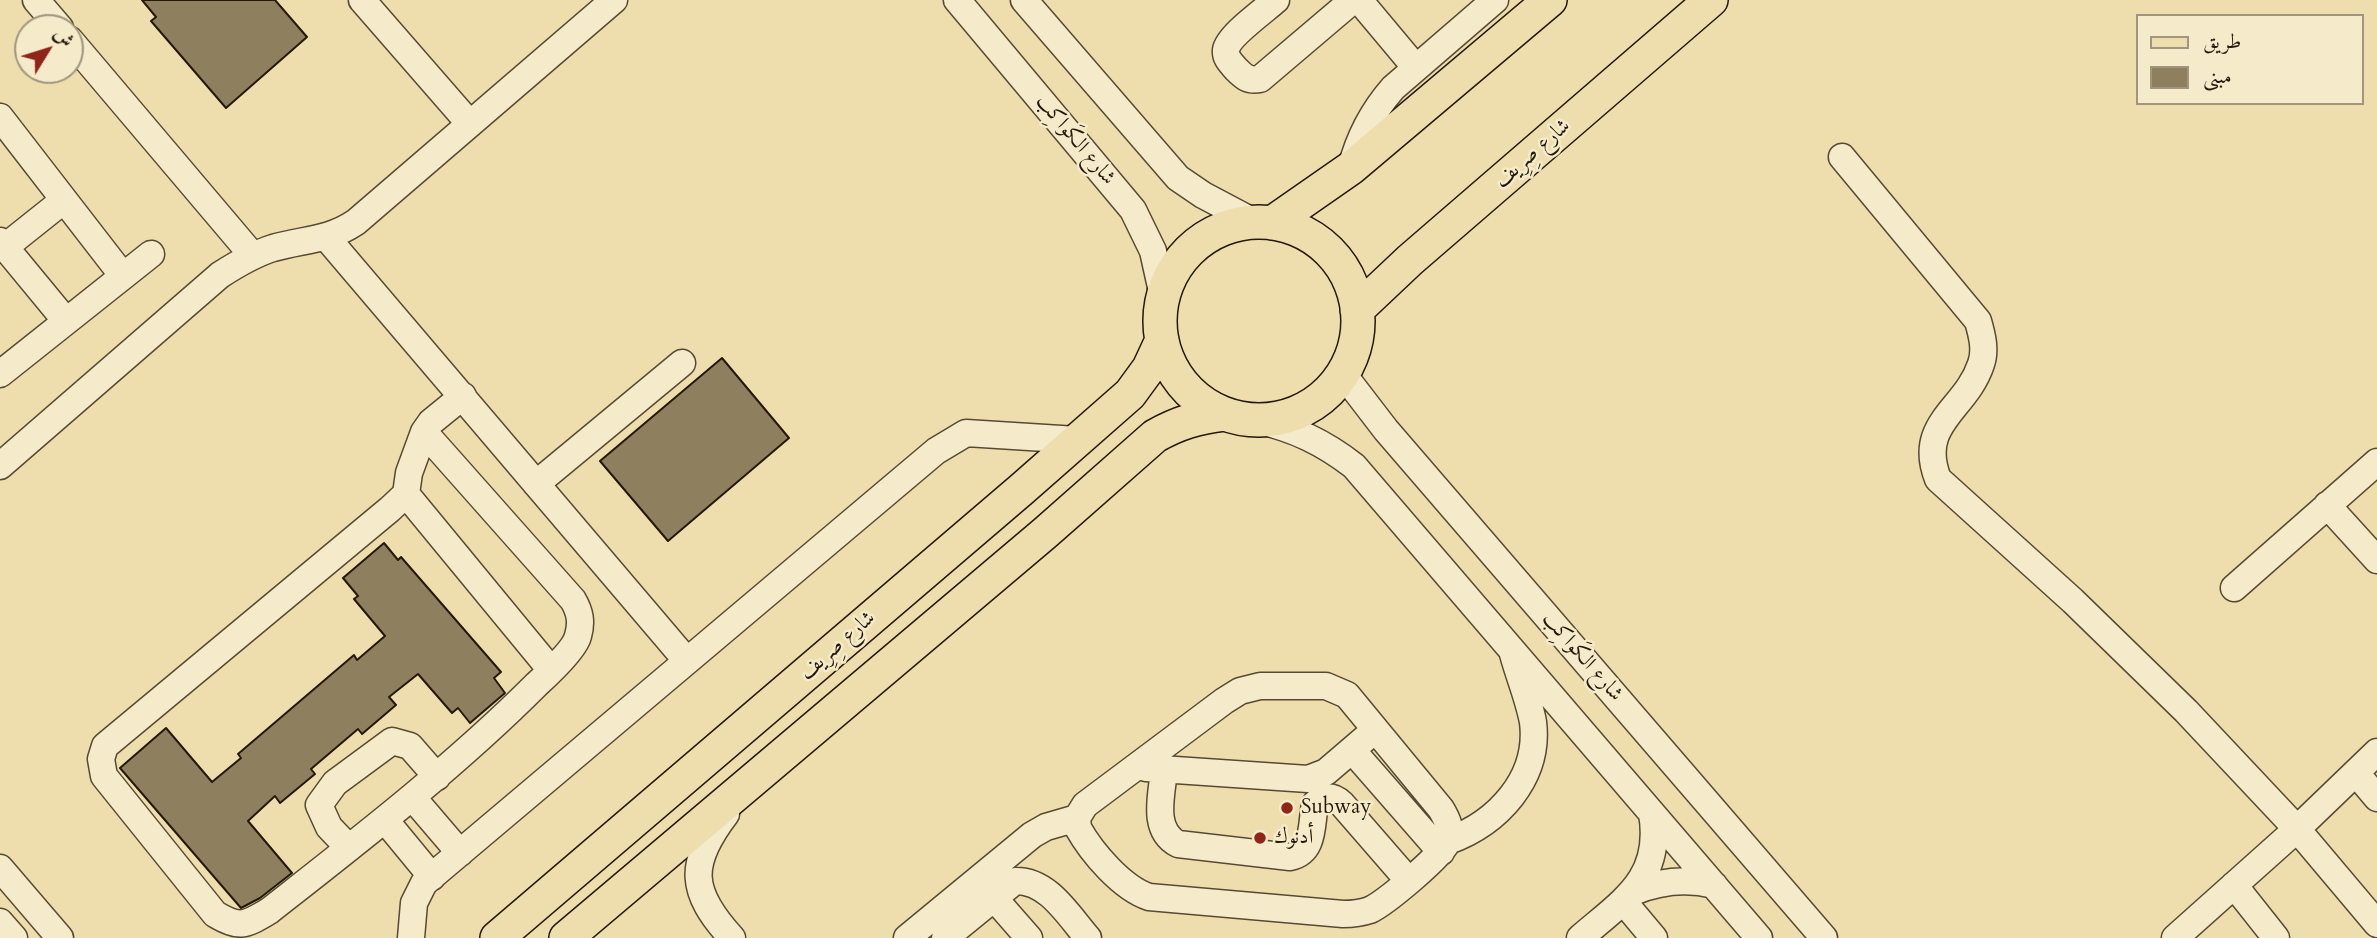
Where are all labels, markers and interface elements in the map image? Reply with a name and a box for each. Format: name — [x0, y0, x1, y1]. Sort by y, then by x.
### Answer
north arrow — [14, 14, 84, 84]
legend — [2136, 14, 2363, 105]
text: ش — [48, 22, 80, 53]
text: طريق — [2203, 27, 2241, 56]
text: مبنى — [2203, 62, 2232, 91]
street label: شارع الكَواكِب — [1030, 89, 1120, 191]
street label: شارع صِرِيف — [1490, 114, 1576, 194]
street label: شارع صِرِيف — [795, 606, 881, 686]
street label: شارع الكَواكِب — [1536, 607, 1628, 707]
place label: Subway — [1301, 795, 1371, 821]
marker: Subway — [1279, 800, 1295, 816]
place label: أدنوك — [1274, 825, 1313, 851]
marker: أدنوك — [1252, 830, 1268, 846]

